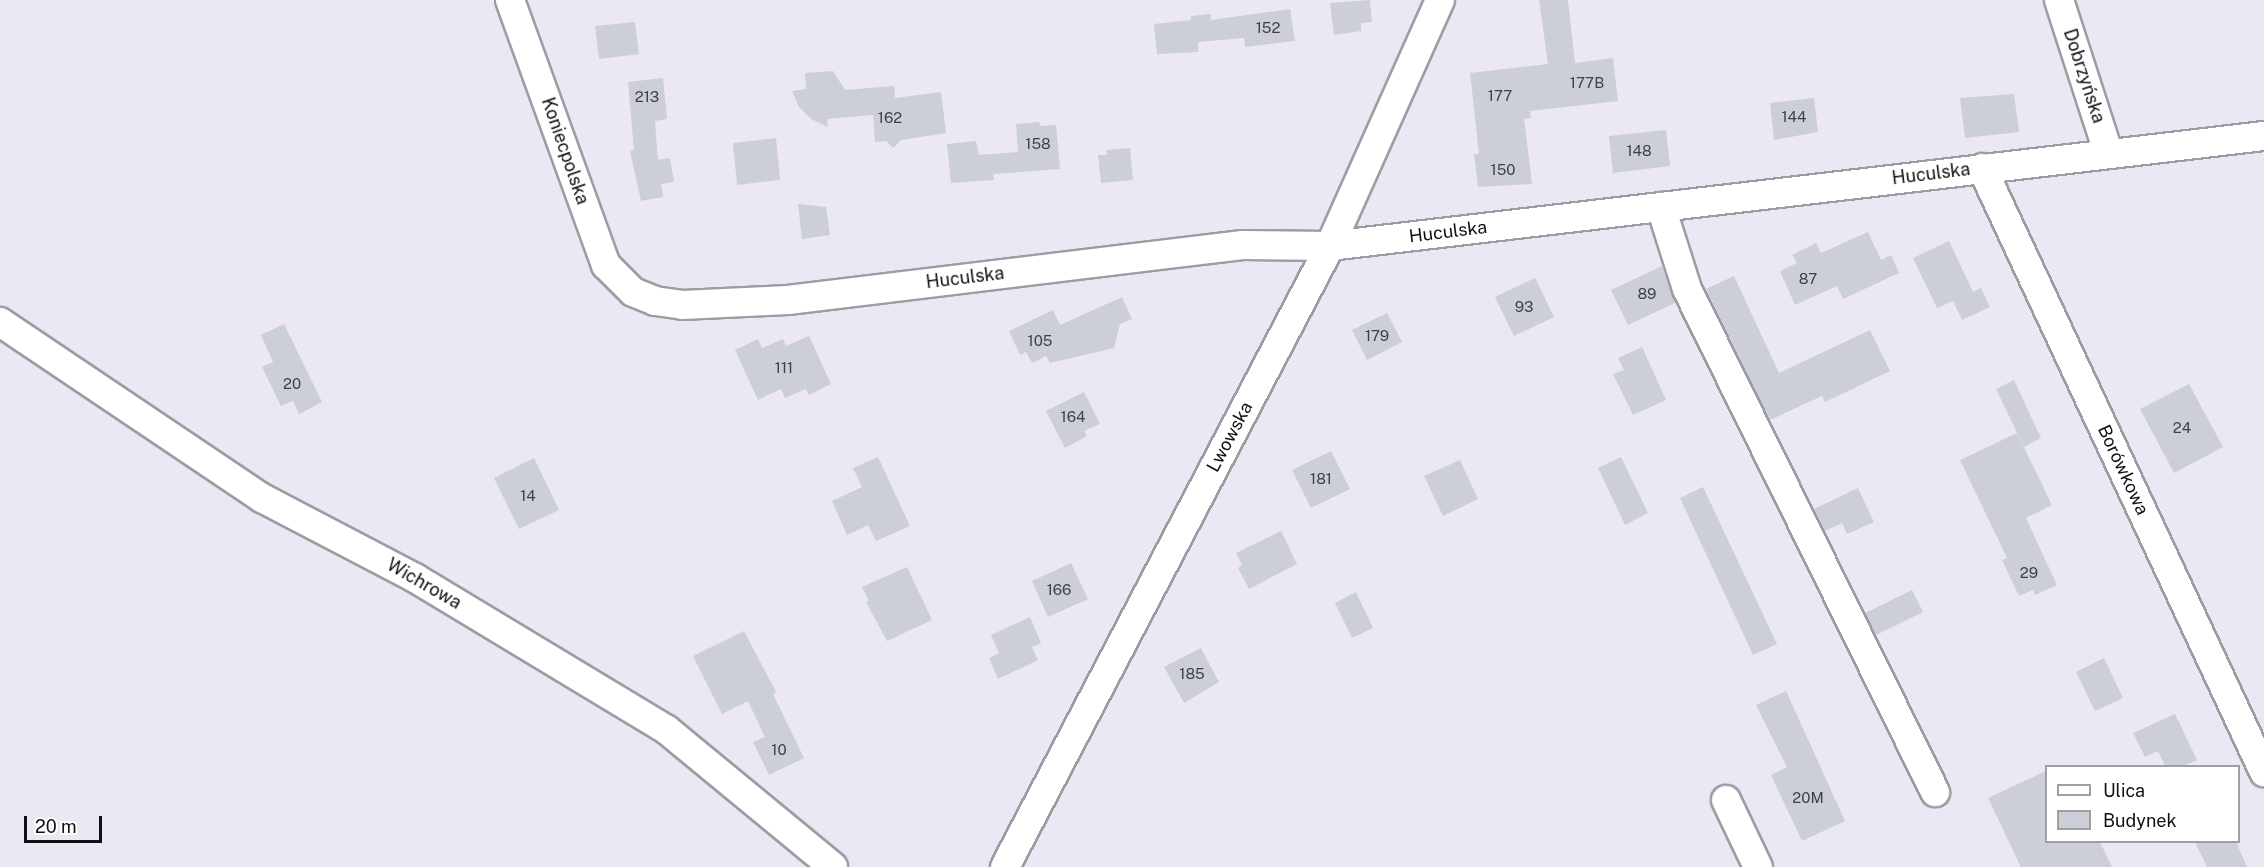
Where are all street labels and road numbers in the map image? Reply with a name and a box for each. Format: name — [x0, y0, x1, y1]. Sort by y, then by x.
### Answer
street label: Dobrzyńska — [2059, 26, 2109, 126]
street label: Koniecpolska — [537, 95, 593, 207]
street label: Huculska — [1891, 158, 1971, 190]
street label: Huculska — [1408, 216, 1488, 248]
street label: Huculska — [925, 262, 1005, 294]
street label: Lwowska — [1203, 398, 1257, 476]
street label: Borówkowa — [2093, 422, 2153, 518]
street label: Wichrowa — [383, 554, 465, 614]

